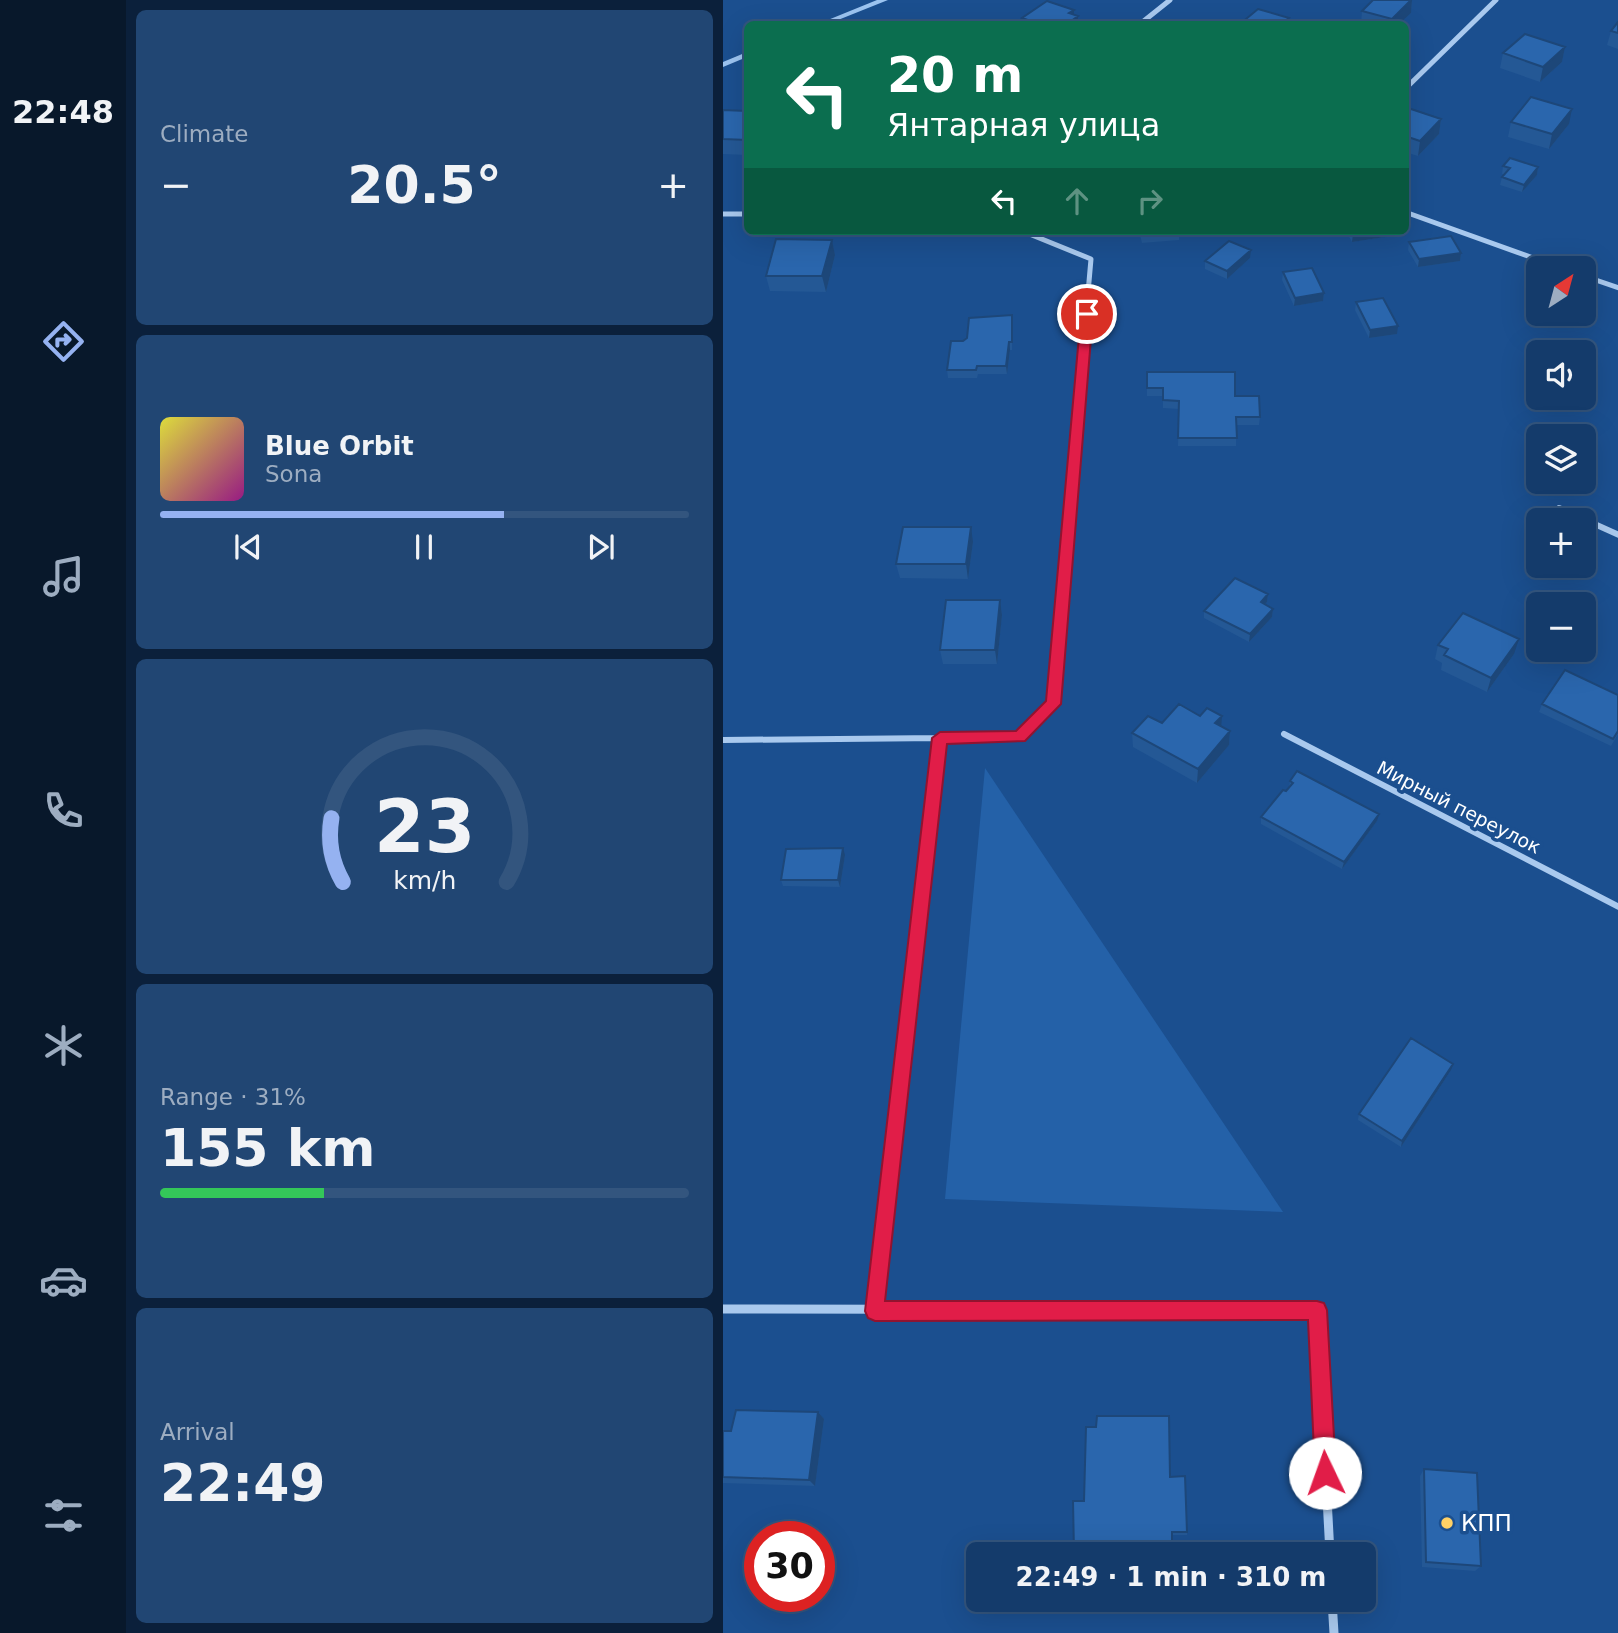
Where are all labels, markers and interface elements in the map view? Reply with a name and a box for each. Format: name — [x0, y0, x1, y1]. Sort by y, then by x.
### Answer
text: 20 m — [887, 47, 1023, 104]
icon: left — [772, 49, 863, 140]
text: 22:48 — [12, 93, 114, 131]
text: Янтарная улица — [887, 106, 1160, 144]
text: Climate — [160, 121, 249, 147]
text: 20.5° — [347, 155, 502, 215]
text: − — [160, 163, 192, 207]
text: + — [657, 163, 689, 207]
icon: left — [985, 182, 1023, 220]
icon: ahead — [1058, 182, 1096, 220]
icon: right — [1131, 182, 1169, 220]
north arrow — [1526, 256, 1596, 326]
map controls — [1526, 256, 1596, 662]
pin — [1057, 284, 1117, 344]
icon: arrive — [1068, 295, 1106, 333]
icon: directions — [39, 317, 88, 366]
button: sound — [1526, 340, 1596, 410]
button: layers — [1526, 424, 1596, 494]
text: Blue Orbit — [265, 431, 414, 461]
text: Sona — [265, 461, 322, 487]
button: + — [1526, 508, 1596, 578]
icon: previous — [229, 528, 267, 566]
icon: pause — [405, 528, 443, 566]
icon: next — [582, 528, 620, 566]
icon: music — [39, 552, 88, 601]
button: − — [1526, 592, 1596, 662]
street label: Мирный переулок — [1373, 756, 1545, 858]
text: 23 — [374, 785, 475, 870]
icon: phone — [39, 786, 88, 835]
text: km/h — [393, 866, 456, 895]
icon: climate — [39, 1021, 88, 1070]
text: Range · 31% — [160, 1084, 306, 1110]
text: 155 km — [160, 1118, 375, 1178]
icon: car — [39, 1256, 88, 1305]
text: Arrival — [160, 1419, 235, 1445]
position arrow — [1288, 1436, 1362, 1510]
text: 22:49 — [160, 1453, 326, 1513]
icon: filters — [39, 1491, 88, 1540]
place label: КПП — [1461, 1510, 1512, 1536]
marker: КПП — [1439, 1515, 1455, 1531]
speed limit sign: 30 — [744, 1521, 835, 1612]
text: 22:49 · 1 min · 310 m — [1016, 1562, 1326, 1592]

